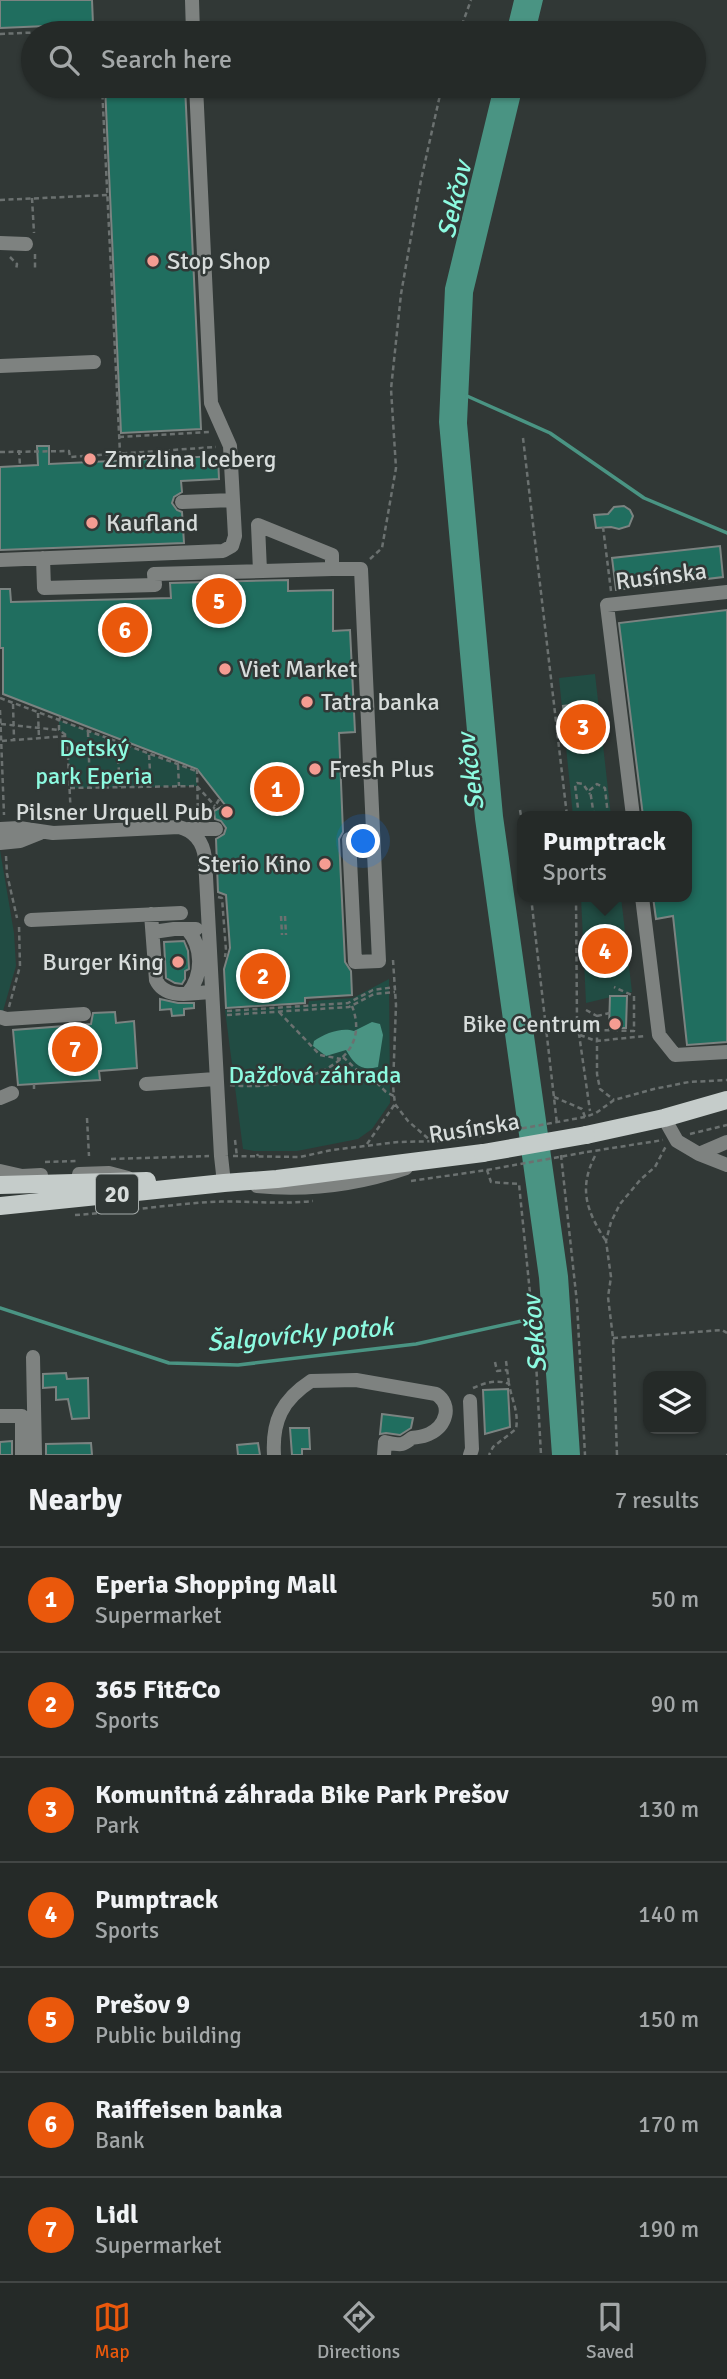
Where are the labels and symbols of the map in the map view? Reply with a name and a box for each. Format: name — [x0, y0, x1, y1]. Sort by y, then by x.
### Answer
water label: Sekčov — [431, 156, 480, 241]
place label: Stop Shop — [167, 246, 271, 276]
marker: Stop Shop — [145, 253, 161, 269]
place label: Zmrzlina Iceberg — [104, 444, 277, 474]
marker: Zmrzlina Iceberg — [82, 451, 98, 467]
place label: Kaufland — [106, 508, 198, 538]
marker: Kaufland — [84, 515, 100, 531]
street label: Rusínska — [614, 556, 708, 596]
pin: 5 — [196, 575, 242, 627]
pin: 6 — [102, 604, 148, 656]
place label: Viet Market — [239, 654, 357, 684]
marker: Viet Market — [217, 661, 233, 677]
place label: Tatra banka — [321, 687, 440, 717]
marker: Tatra banka — [299, 694, 315, 710]
pin: 3 — [560, 701, 606, 753]
water label: Sekčov — [450, 729, 492, 812]
park label: Detský park Eperia — [35, 733, 153, 791]
place label: Fresh Plus — [329, 754, 434, 784]
marker: Fresh Plus — [307, 761, 323, 777]
pin: 1 — [254, 763, 300, 815]
place label: Pilsner Urquell Pub — [15, 797, 213, 827]
marker: Pilsner Urquell Pub — [219, 804, 235, 820]
your location — [346, 824, 380, 858]
place label: Sterio Kino — [198, 849, 311, 879]
marker: Sterio Kino — [317, 856, 333, 872]
pin: 4 — [582, 925, 628, 977]
place label: Burger King — [42, 947, 164, 977]
pin: 2 — [240, 950, 286, 1002]
marker: Burger King — [170, 954, 186, 970]
place label: Bike Centrum — [462, 1009, 601, 1039]
marker: Bike Centrum — [607, 1016, 623, 1032]
pin: 7 — [52, 1023, 98, 1075]
park label: Dažďová záhrada — [228, 1060, 402, 1090]
street label: Rusínska — [426, 1106, 522, 1150]
road number: 20 — [96, 1175, 138, 1214]
water label: Sekčov — [515, 1291, 554, 1374]
water label: Šalgovícky potok — [206, 1311, 396, 1359]

